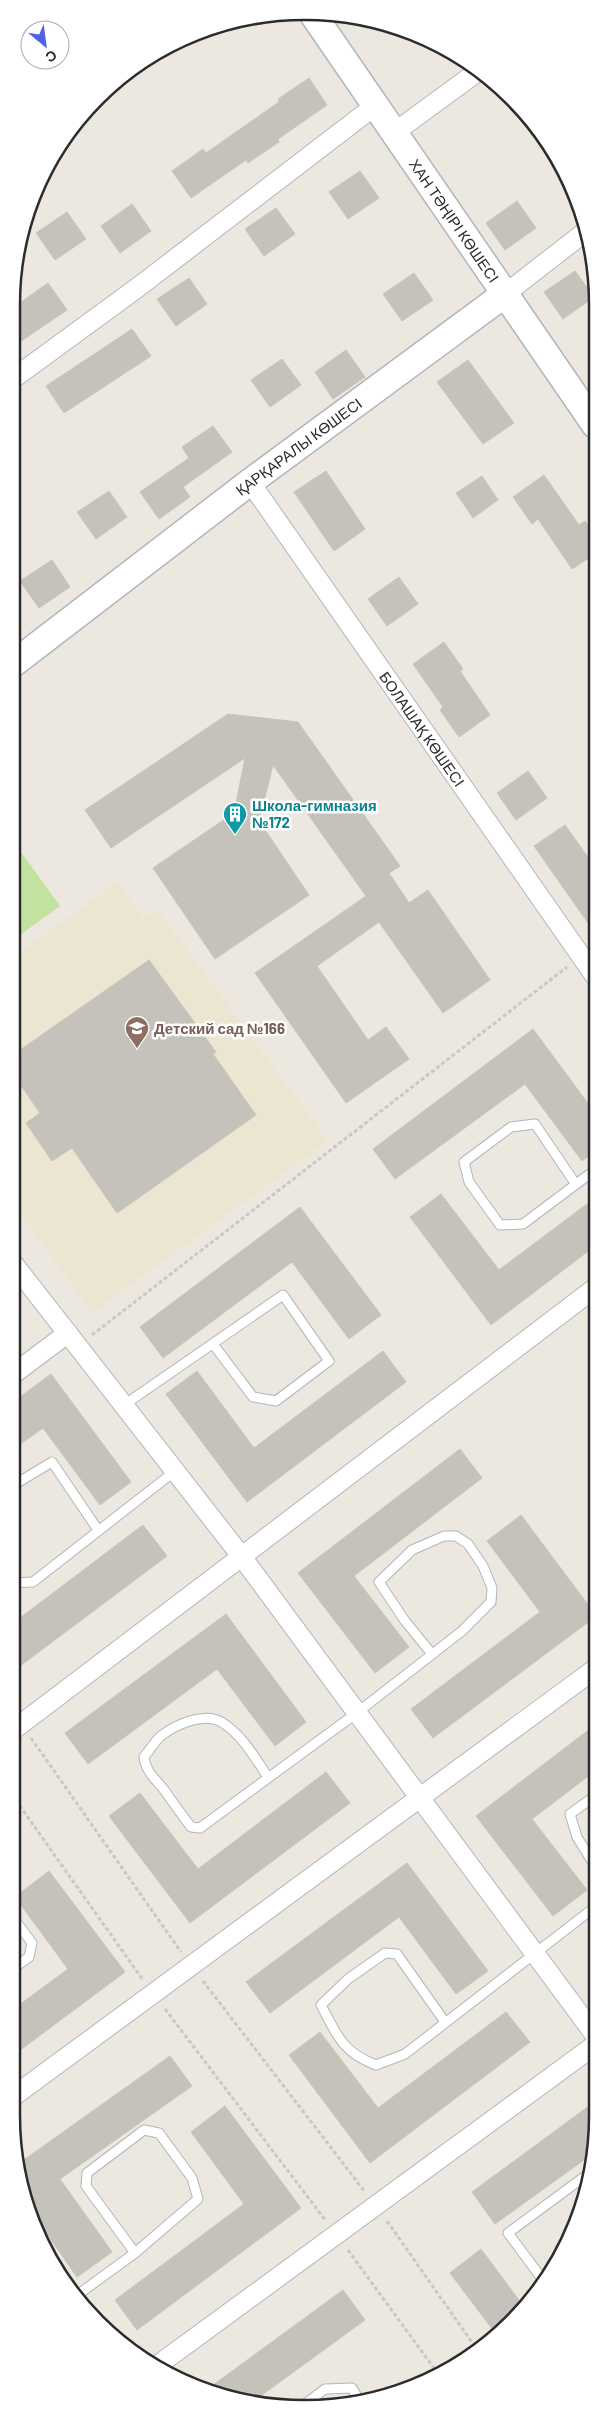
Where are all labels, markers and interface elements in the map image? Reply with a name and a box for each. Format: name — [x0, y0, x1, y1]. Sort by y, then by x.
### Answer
north arrow — [20, 20, 70, 70]
text: С — [43, 47, 60, 67]
street label: ХАН ТӘҢІРІ КӨШЕСІ — [406, 155, 503, 286]
street label: ҚАРҚАРАЛЫ КӨШЕСІ — [232, 394, 365, 499]
street label: БОЛАШАҚ КӨШЕСІ — [376, 668, 469, 790]
place label: Школа-гимназия №172 — [252, 796, 377, 831]
building icon: Школа-гимназия №172 — [222, 801, 248, 835]
school or university icon: Детский сад №166 — [124, 1015, 150, 1049]
place label: Детский сад №166 — [154, 1019, 285, 1037]

